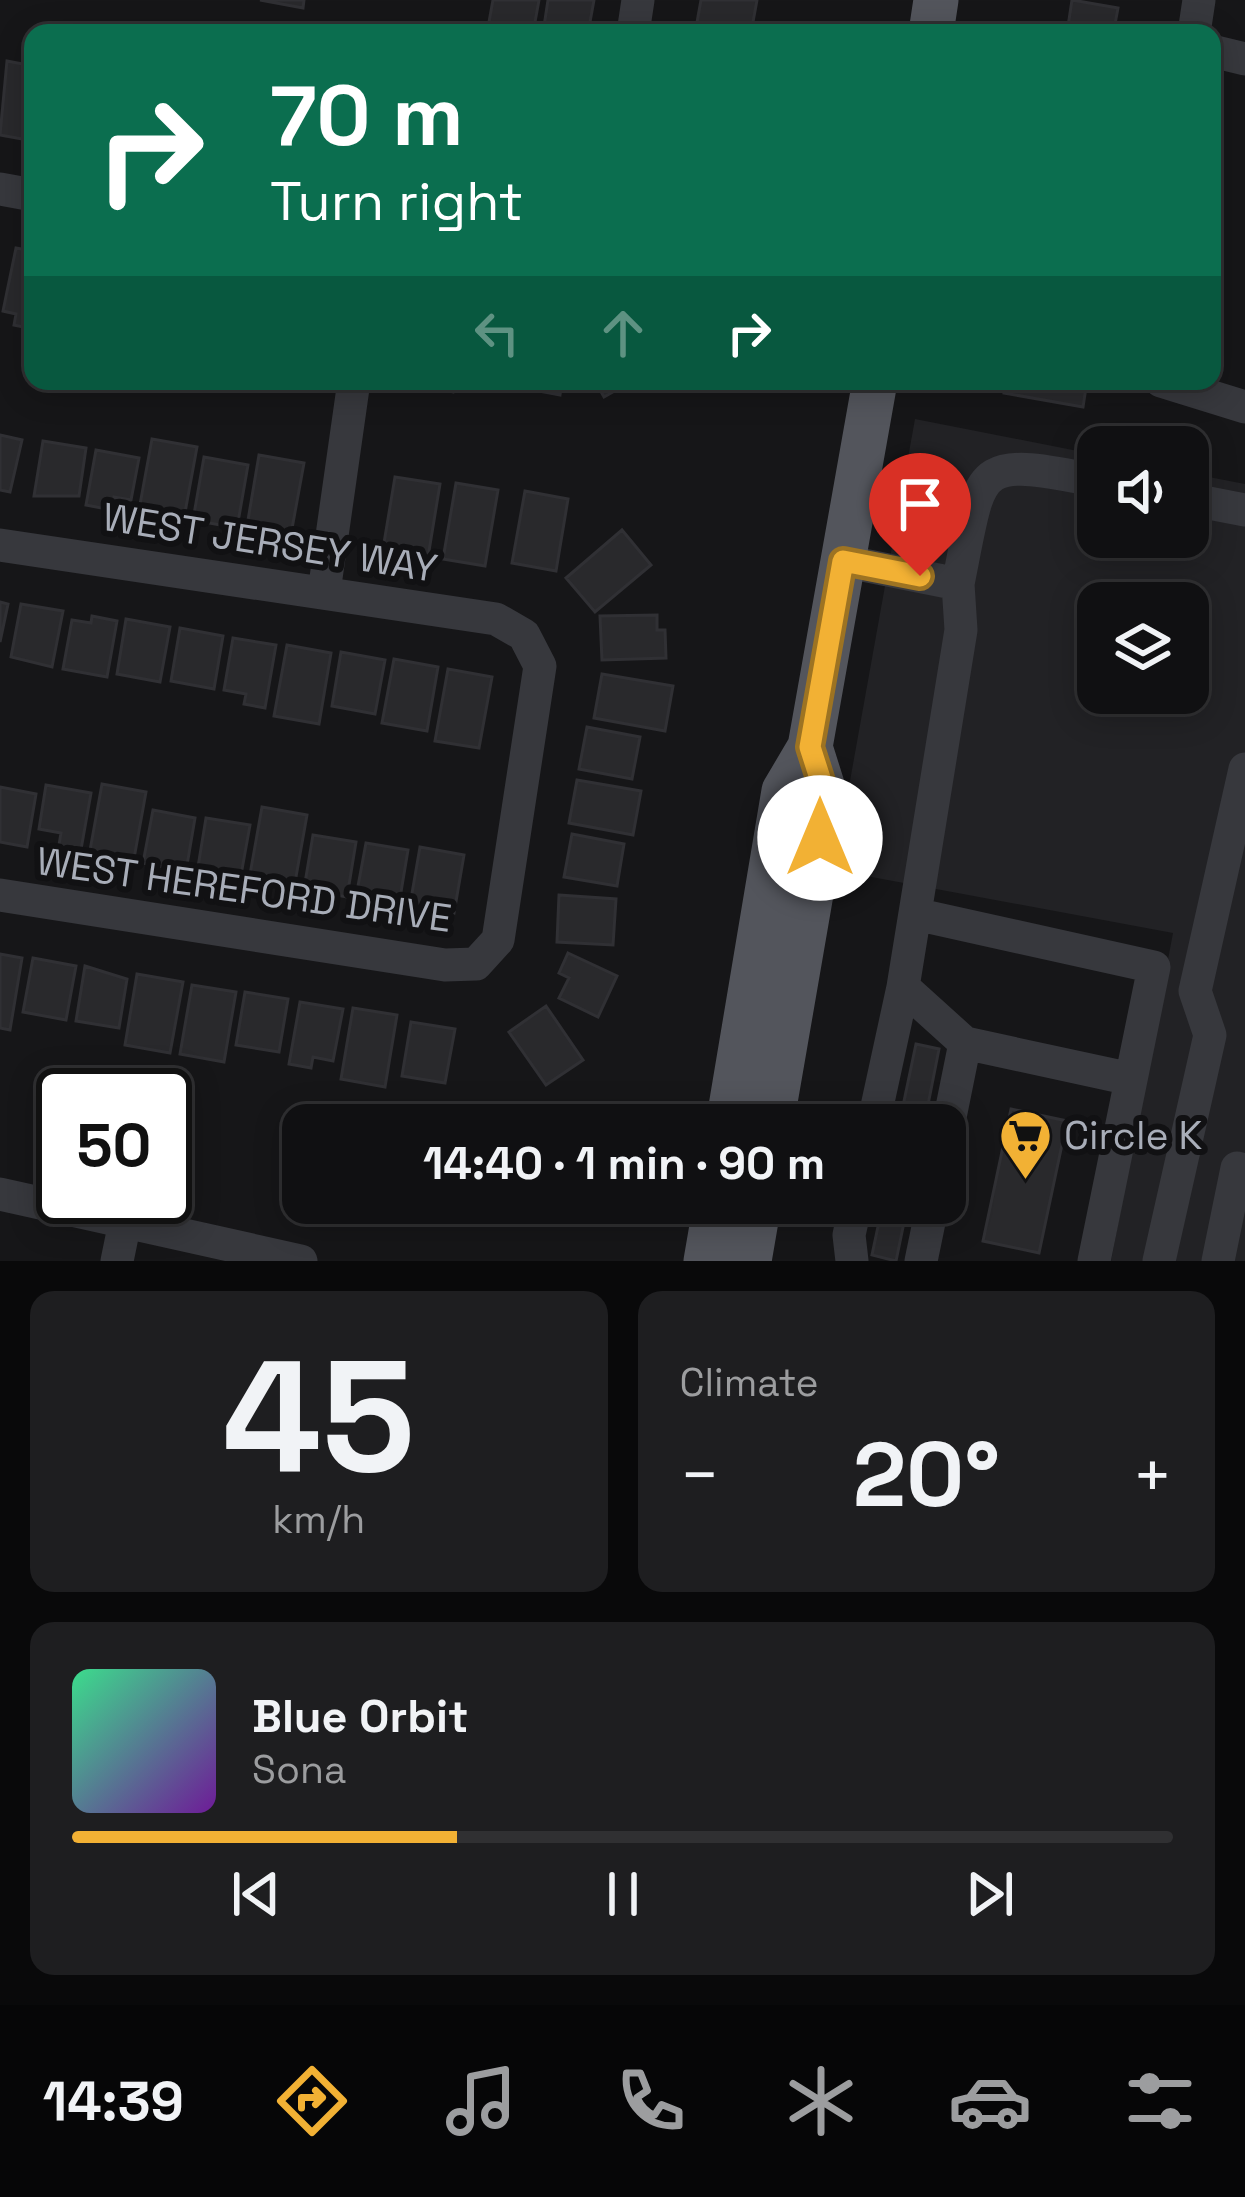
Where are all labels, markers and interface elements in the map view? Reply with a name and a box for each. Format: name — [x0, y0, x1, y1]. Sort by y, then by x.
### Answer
text: 70 m — [270, 62, 464, 170]
icon: right — [72, 72, 228, 228]
text: Turn right — [270, 167, 523, 236]
icon: left — [464, 300, 530, 366]
icon: ahead — [590, 300, 656, 366]
icon: right — [716, 300, 782, 366]
map controls — [1077, 426, 1209, 714]
button: sound — [1077, 426, 1209, 558]
pin — [869, 453, 971, 576]
icon: arrive — [887, 471, 953, 537]
street label: WEST JERSEY WAY — [99, 492, 441, 593]
button: layers — [1077, 582, 1209, 714]
position arrow — [757, 775, 883, 901]
street label: WEST HEREFORD DRIVE — [33, 836, 454, 943]
speed limit sign: 50 — [36, 1068, 192, 1224]
supermarket icon: Circle K — [997, 1107, 1053, 1181]
place label: Circle K — [1064, 1111, 1203, 1160]
text: 14:40 · 1 min · 90 m — [423, 1135, 825, 1192]
text: 45 — [222, 1317, 415, 1517]
text: Climate — [680, 1358, 819, 1407]
text: 20° — [853, 1417, 1000, 1532]
text: − — [680, 1433, 720, 1517]
text: + — [1132, 1433, 1173, 1517]
text: km/h — [272, 1495, 365, 1544]
text: Blue Orbit — [252, 1688, 468, 1745]
text: Sona — [252, 1745, 346, 1794]
icon: previous — [223, 1861, 289, 1927]
icon: pause — [590, 1861, 656, 1927]
icon: next — [957, 1861, 1023, 1927]
icon: directions — [270, 2059, 354, 2143]
icon: music — [439, 2059, 523, 2143]
icon: phone — [609, 2059, 693, 2143]
icon: climate — [779, 2059, 863, 2143]
icon: car — [948, 2059, 1032, 2143]
icon: filters — [1118, 2059, 1202, 2143]
text: 14:39 — [43, 2067, 184, 2136]

